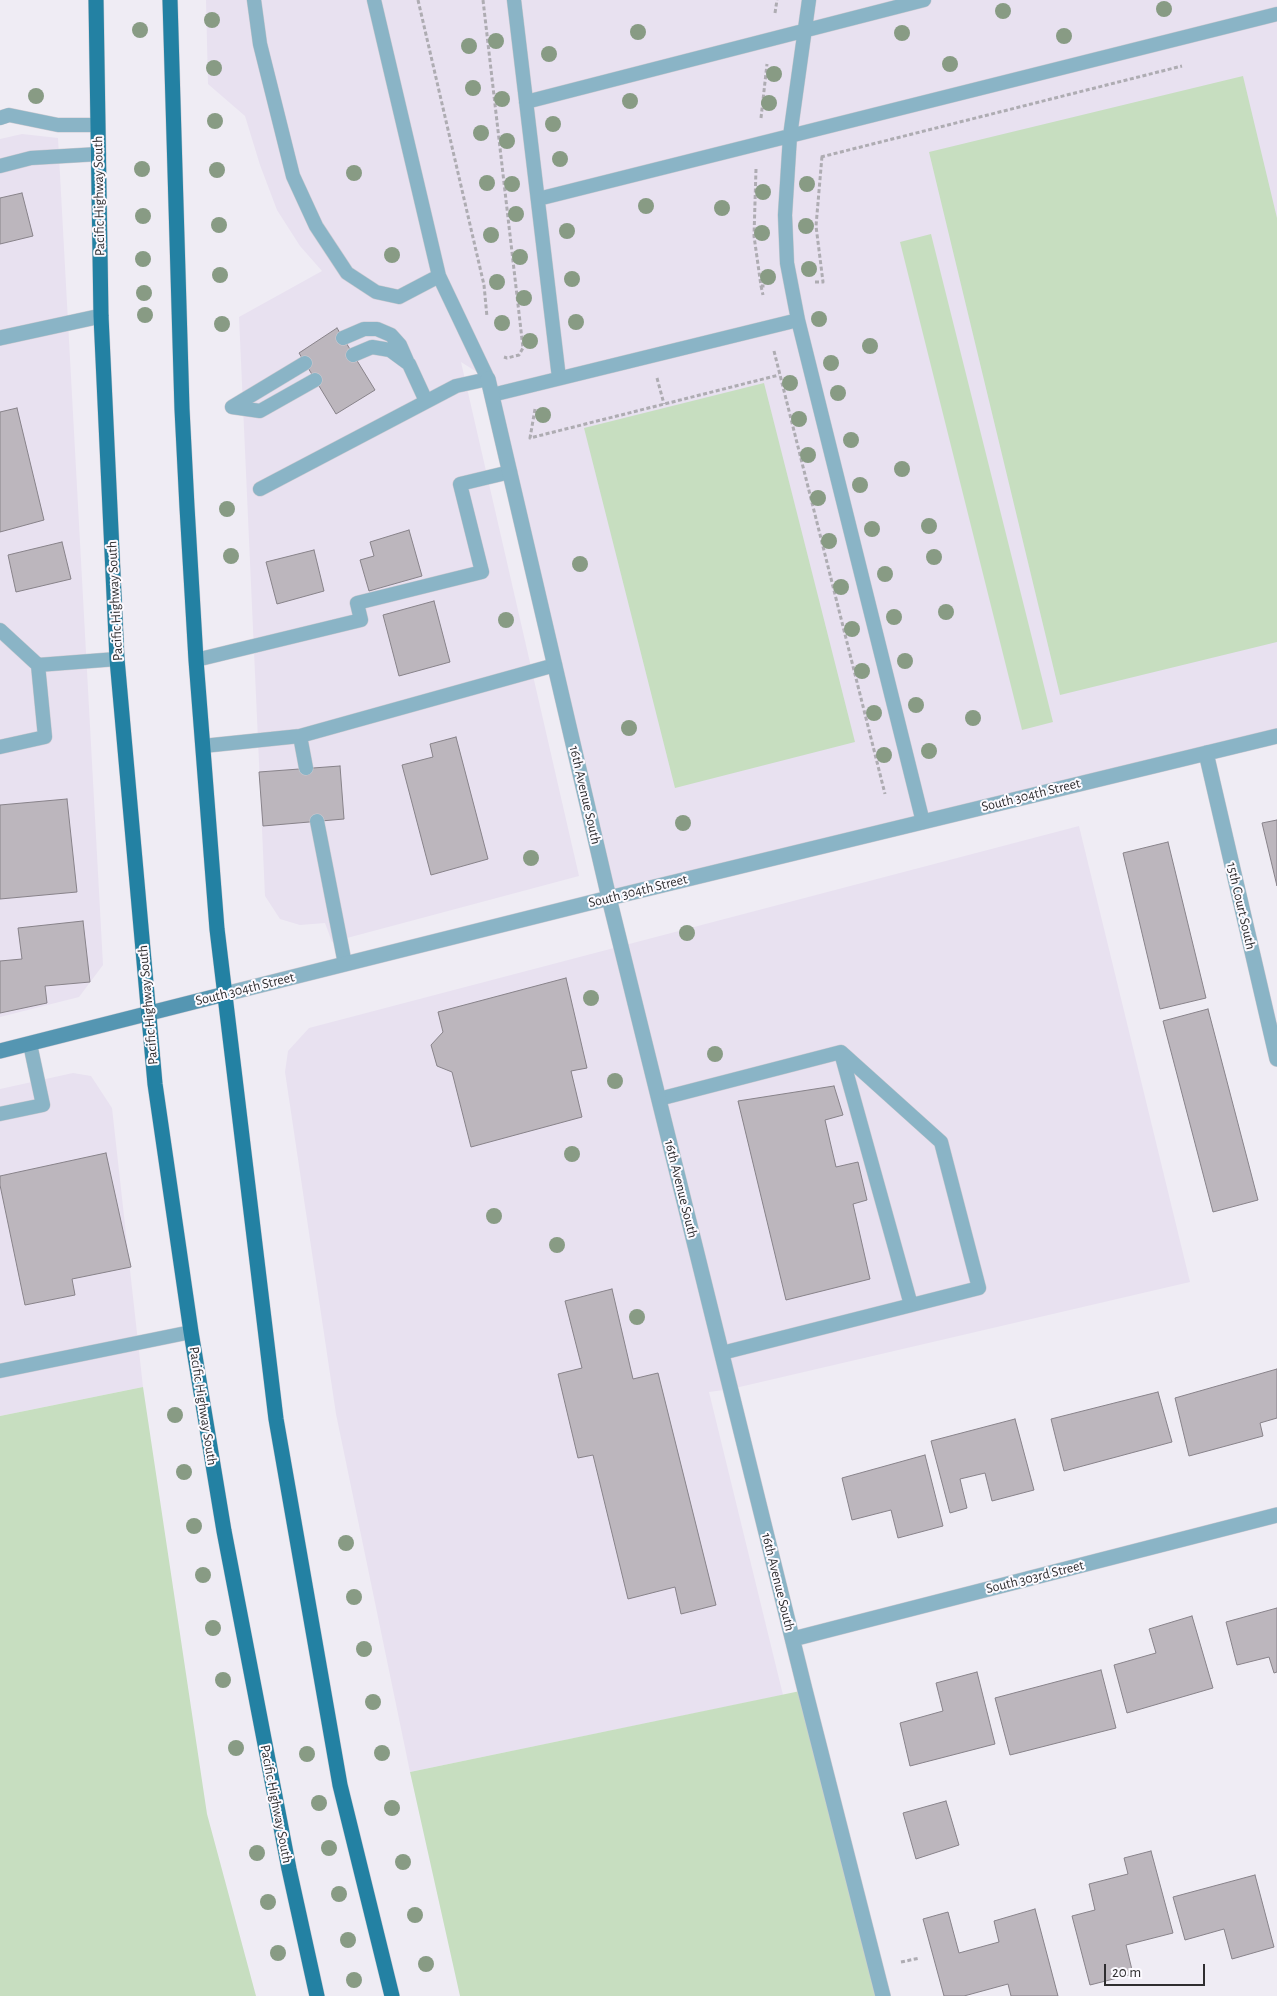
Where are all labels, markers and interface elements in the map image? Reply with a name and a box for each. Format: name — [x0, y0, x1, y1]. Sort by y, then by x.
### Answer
street label: Pacific Highway South — [90, 136, 108, 256]
street label: Pacific Highway South — [103, 540, 127, 662]
street label: 16th Avenue South — [565, 744, 605, 846]
street label: South 304th Street — [980, 775, 1082, 815]
street label: 15th Court South — [1223, 861, 1259, 951]
street label: South 304th Street — [587, 871, 689, 911]
street label: Pacific Highway South — [134, 944, 162, 1066]
street label: South 304th Street — [194, 969, 296, 1009]
street label: 16th Avenue South — [661, 1138, 701, 1240]
street label: Pacific Highway South — [185, 1345, 221, 1467]
street label: 16th Avenue South — [758, 1531, 798, 1633]
street label: South 303rd Street — [984, 1557, 1086, 1597]
street label: Pacific Highway South — [256, 1743, 296, 1865]
scale bar — [1107, 1954, 1208, 1986]
text: 20 m — [1112, 1965, 1141, 1980]

